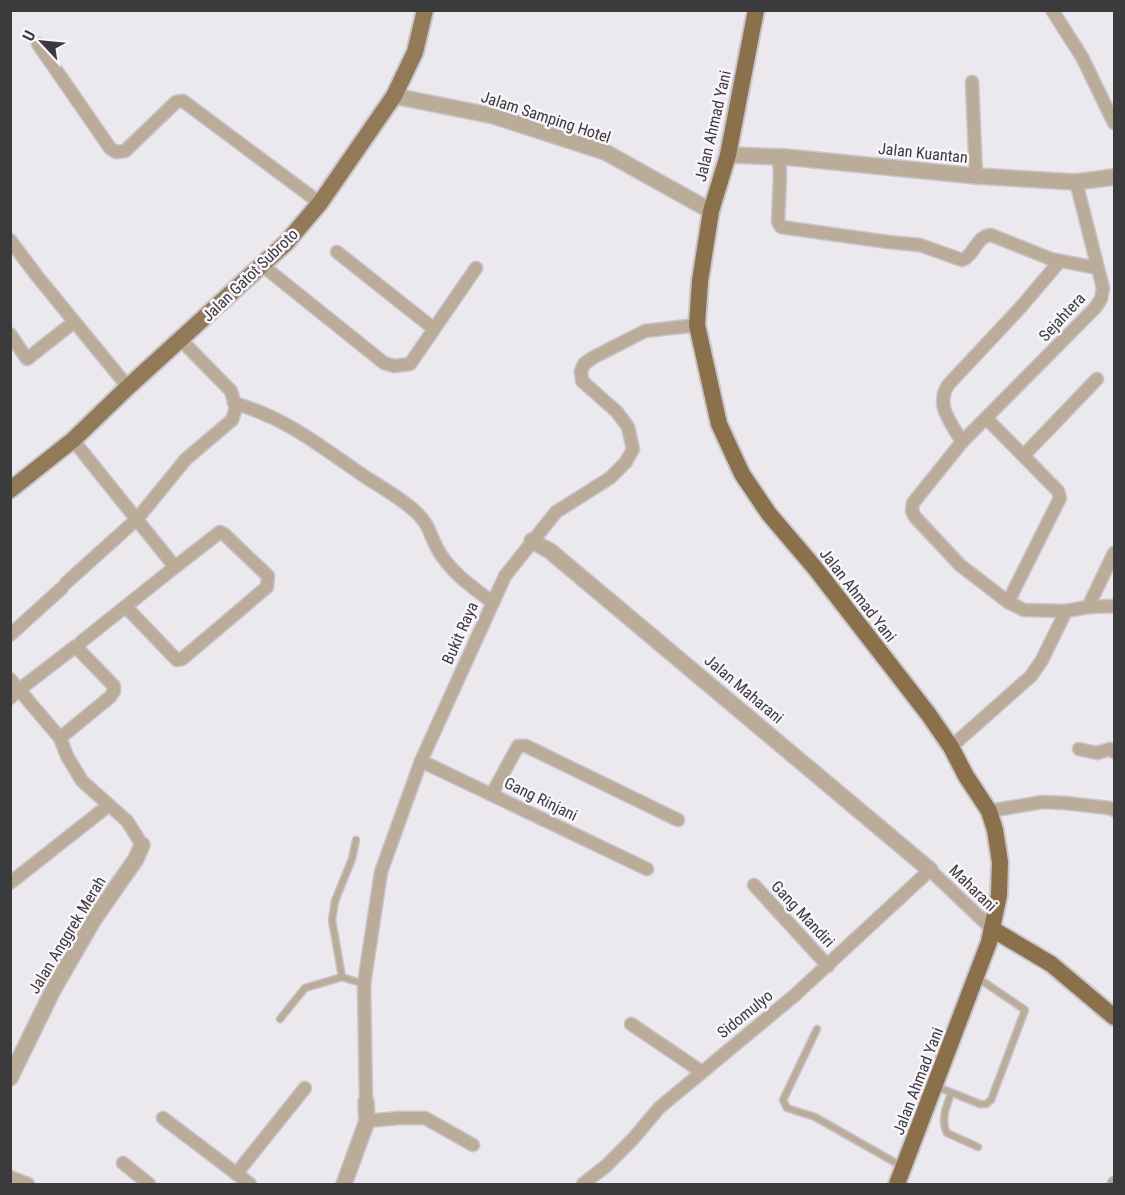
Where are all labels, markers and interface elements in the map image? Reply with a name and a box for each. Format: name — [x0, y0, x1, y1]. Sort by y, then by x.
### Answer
north arrow — [12, 12, 72, 72]
text: U — [18, 27, 40, 44]
street label: Jalan Ahmad Yani — [691, 69, 735, 183]
street label: Jalam Samping Hotel — [479, 87, 613, 147]
street label: Jalan Kuantan — [877, 139, 969, 167]
street label: Jalan Gatot Subroto — [198, 225, 302, 325]
street label: Sejahtera — [1035, 289, 1089, 345]
street label: Jalan Ahmad Yani — [816, 544, 900, 646]
street label: Bukit Raya — [438, 599, 482, 667]
street label: Jalan Maharani — [701, 651, 787, 727]
street label: Gang Rinjani — [501, 773, 581, 825]
street label: Maharani — [945, 861, 1001, 915]
street label: Jalan Anggrek Merah — [24, 873, 110, 997]
street label: Gang Mandiri — [767, 877, 839, 951]
street label: Sidomulyo — [713, 986, 777, 1042]
street label: Jalan Ahmad Yani — [889, 1025, 947, 1137]

